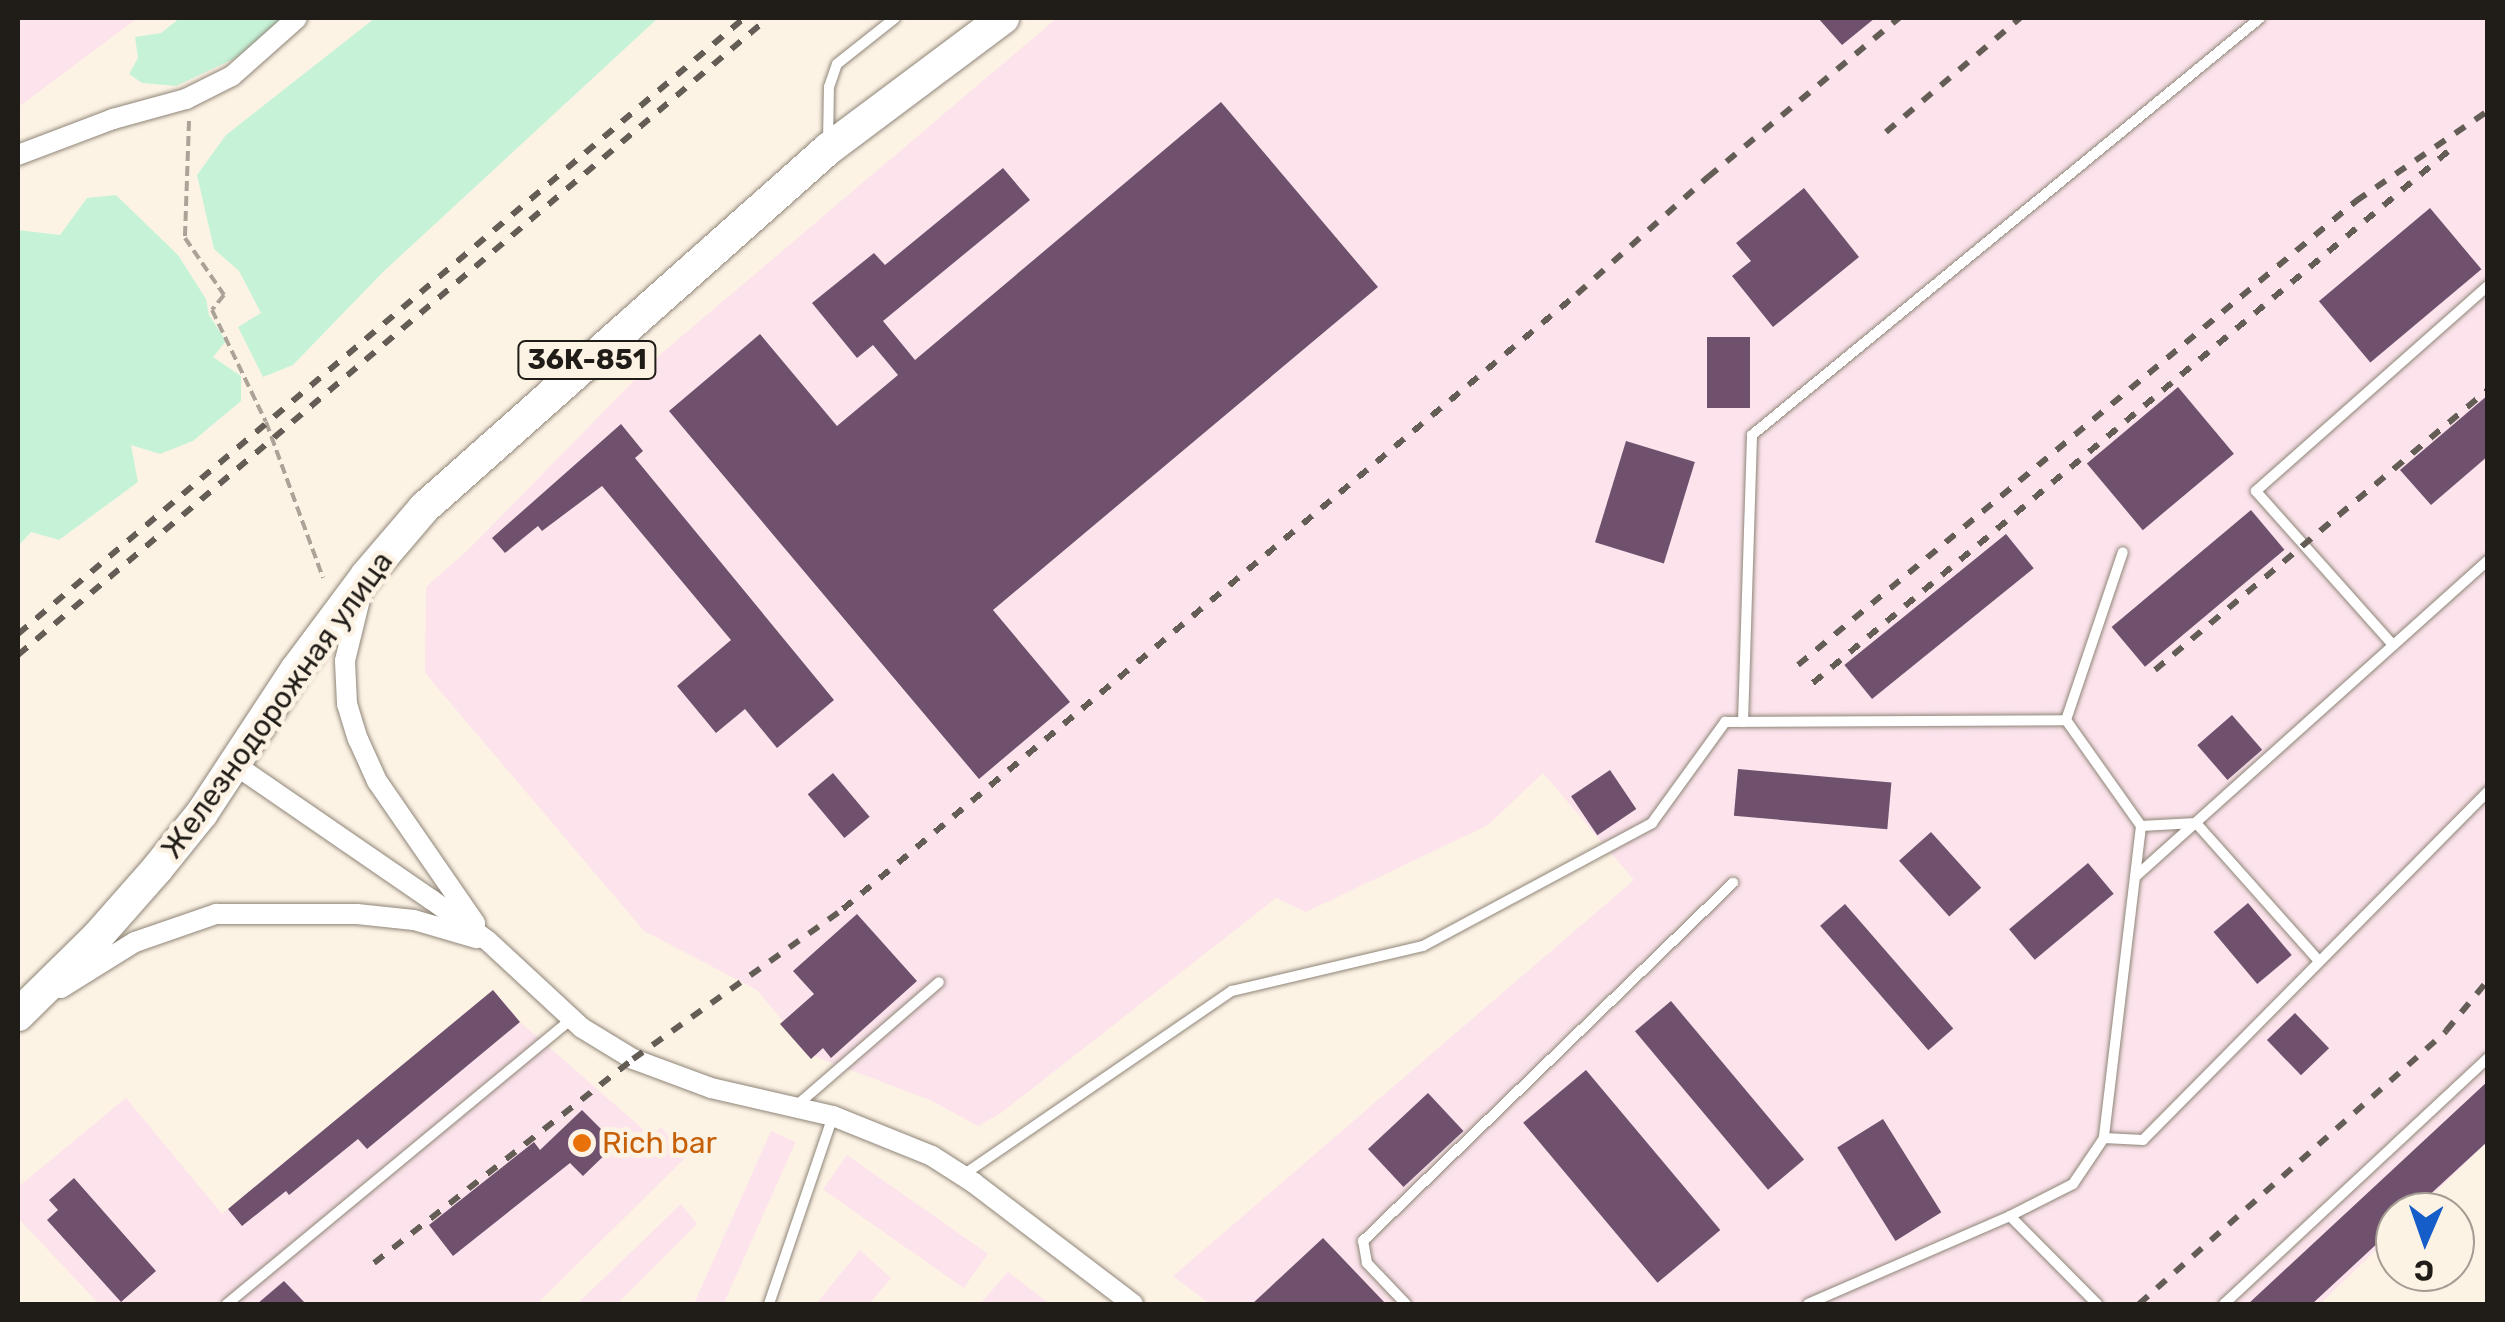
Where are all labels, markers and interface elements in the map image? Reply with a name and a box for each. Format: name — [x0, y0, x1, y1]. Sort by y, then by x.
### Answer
road number: 36К-851 — [517, 337, 657, 383]
street label: Железнодорожная улица — [154, 545, 400, 865]
place label: Rich bar — [602, 1125, 717, 1161]
marker: Rich bar — [571, 1132, 593, 1154]
north arrow — [2375, 1192, 2475, 1292]
text: С — [2414, 1254, 2434, 1287]

